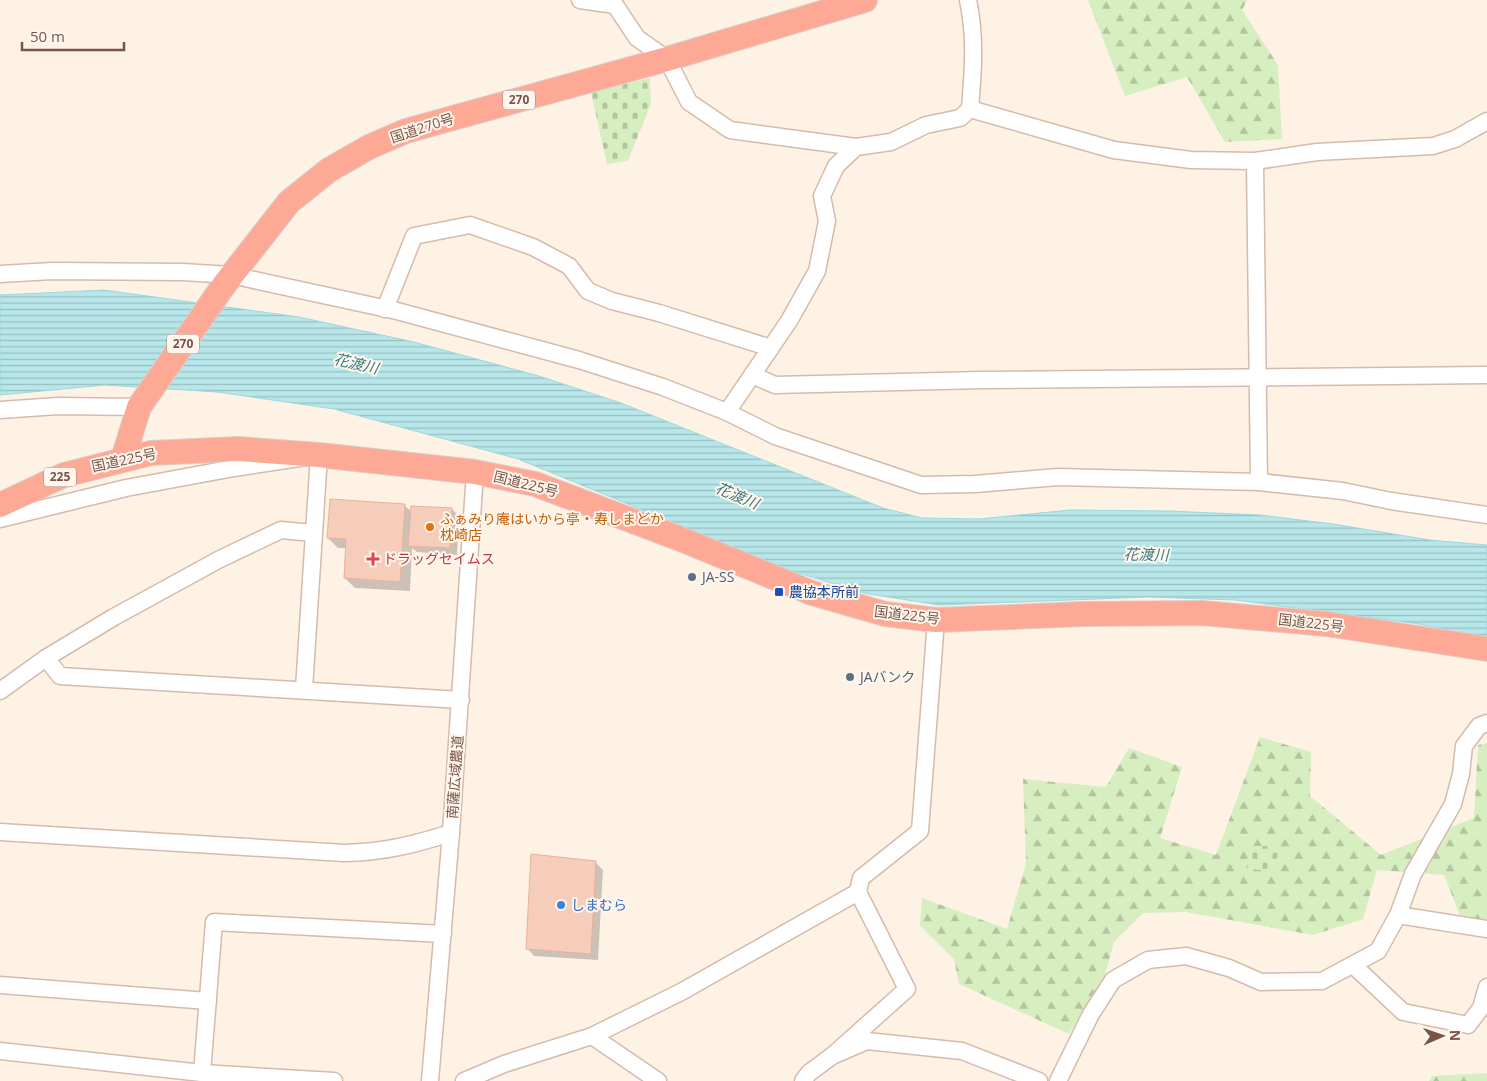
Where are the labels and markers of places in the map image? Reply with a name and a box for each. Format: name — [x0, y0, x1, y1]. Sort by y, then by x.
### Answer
place label: ふぁみり庵はいから亭・寿しまどか 枕崎店 — [440, 509, 664, 544]
marker: ふぁみり庵はいから亭・寿しまどか 枕崎店 — [424, 521, 436, 533]
place label: ドラッグセイムス — [383, 549, 495, 568]
marker: ドラッグセイムス — [367, 553, 379, 565]
place label: JA-SS — [700, 567, 734, 586]
marker: JA-SS — [686, 571, 698, 583]
place label: 農協本所前 — [789, 582, 859, 601]
marker: 農協本所前 — [773, 586, 785, 598]
place label: JAバンク — [858, 667, 915, 686]
marker: JAバンク — [844, 671, 856, 683]
place label: しまむら — [571, 895, 627, 914]
marker: しまむら — [555, 899, 567, 911]

